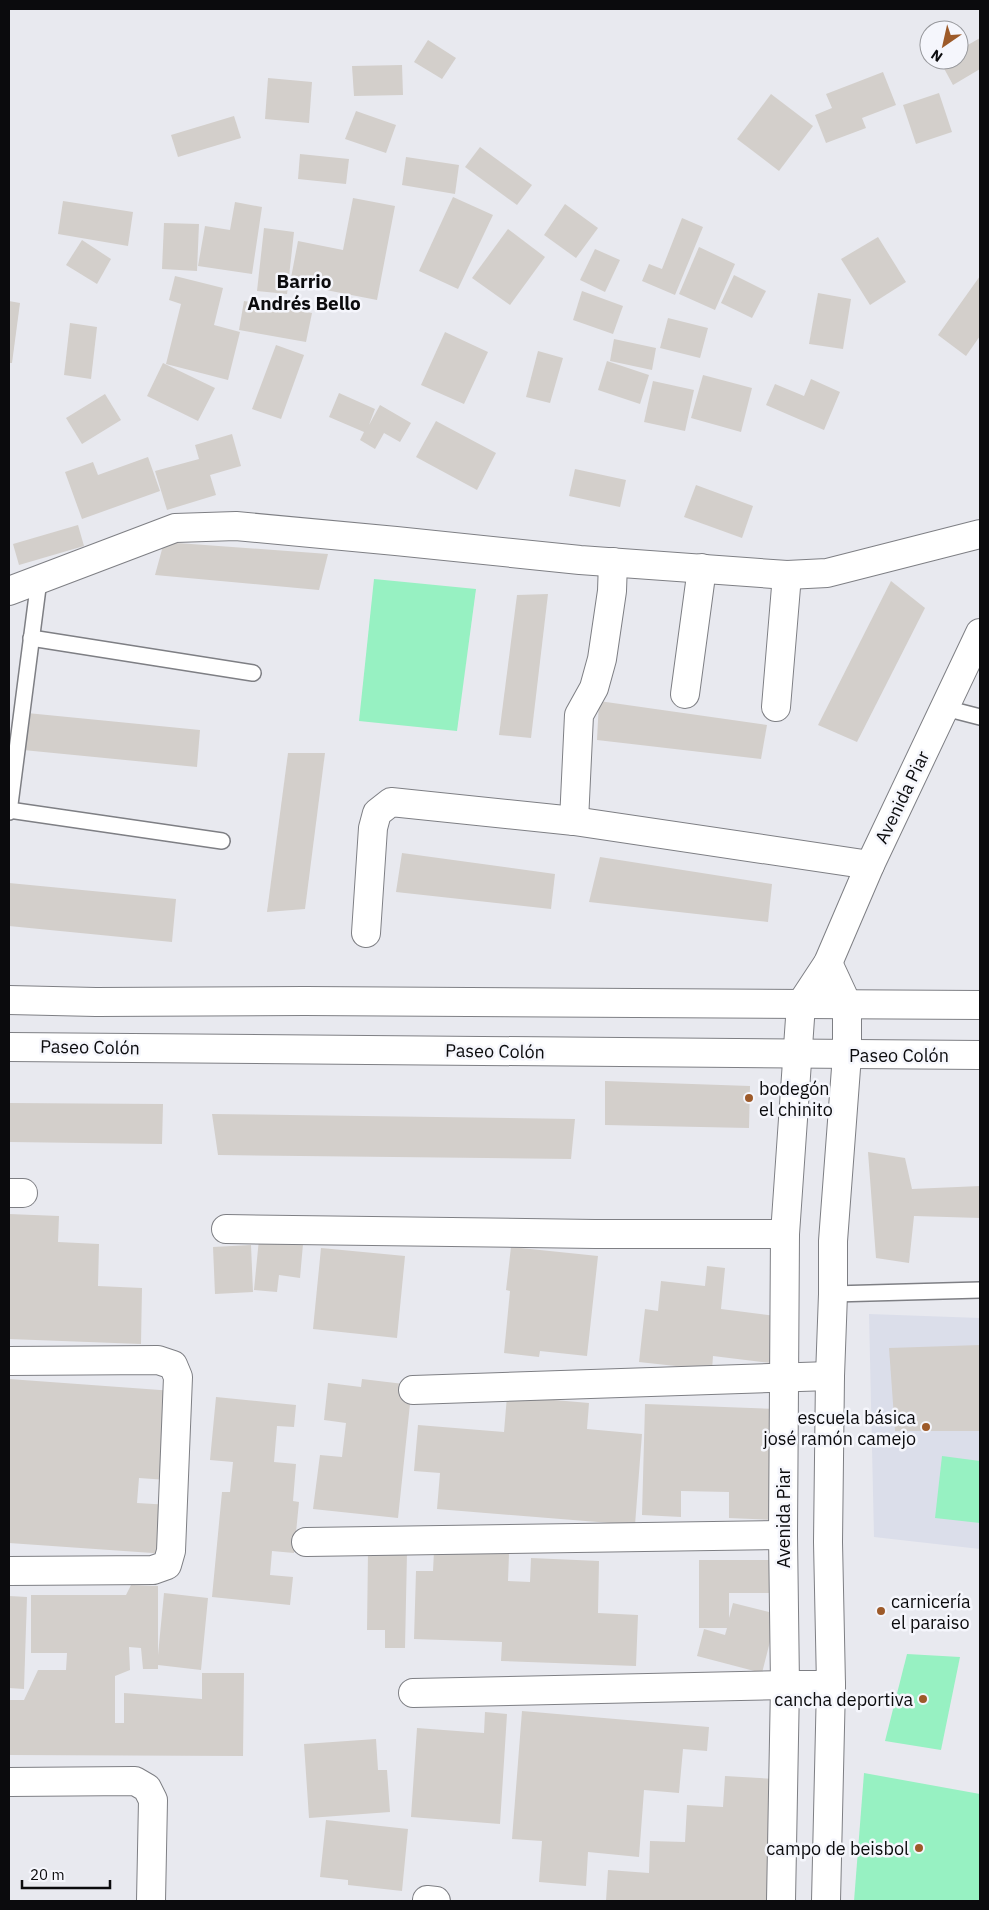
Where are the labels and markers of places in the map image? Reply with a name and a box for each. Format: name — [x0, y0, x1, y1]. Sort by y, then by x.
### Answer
place label: bodegón el chinito — [759, 1077, 833, 1121]
marker: bodegón el chinito — [743, 1092, 755, 1104]
place label: escuela básica josé ramón camejo — [763, 1406, 916, 1450]
marker: escuela básica josé ramón camejo — [920, 1421, 932, 1433]
place label: carnicería el paraiso — [891, 1590, 971, 1634]
marker: carnicería el paraiso — [875, 1605, 887, 1617]
place label: cancha deportiva — [774, 1688, 913, 1711]
marker: cancha deportiva — [917, 1693, 929, 1705]
place label: campo de beisbol — [766, 1837, 909, 1860]
marker: campo de beisbol — [913, 1842, 925, 1854]

